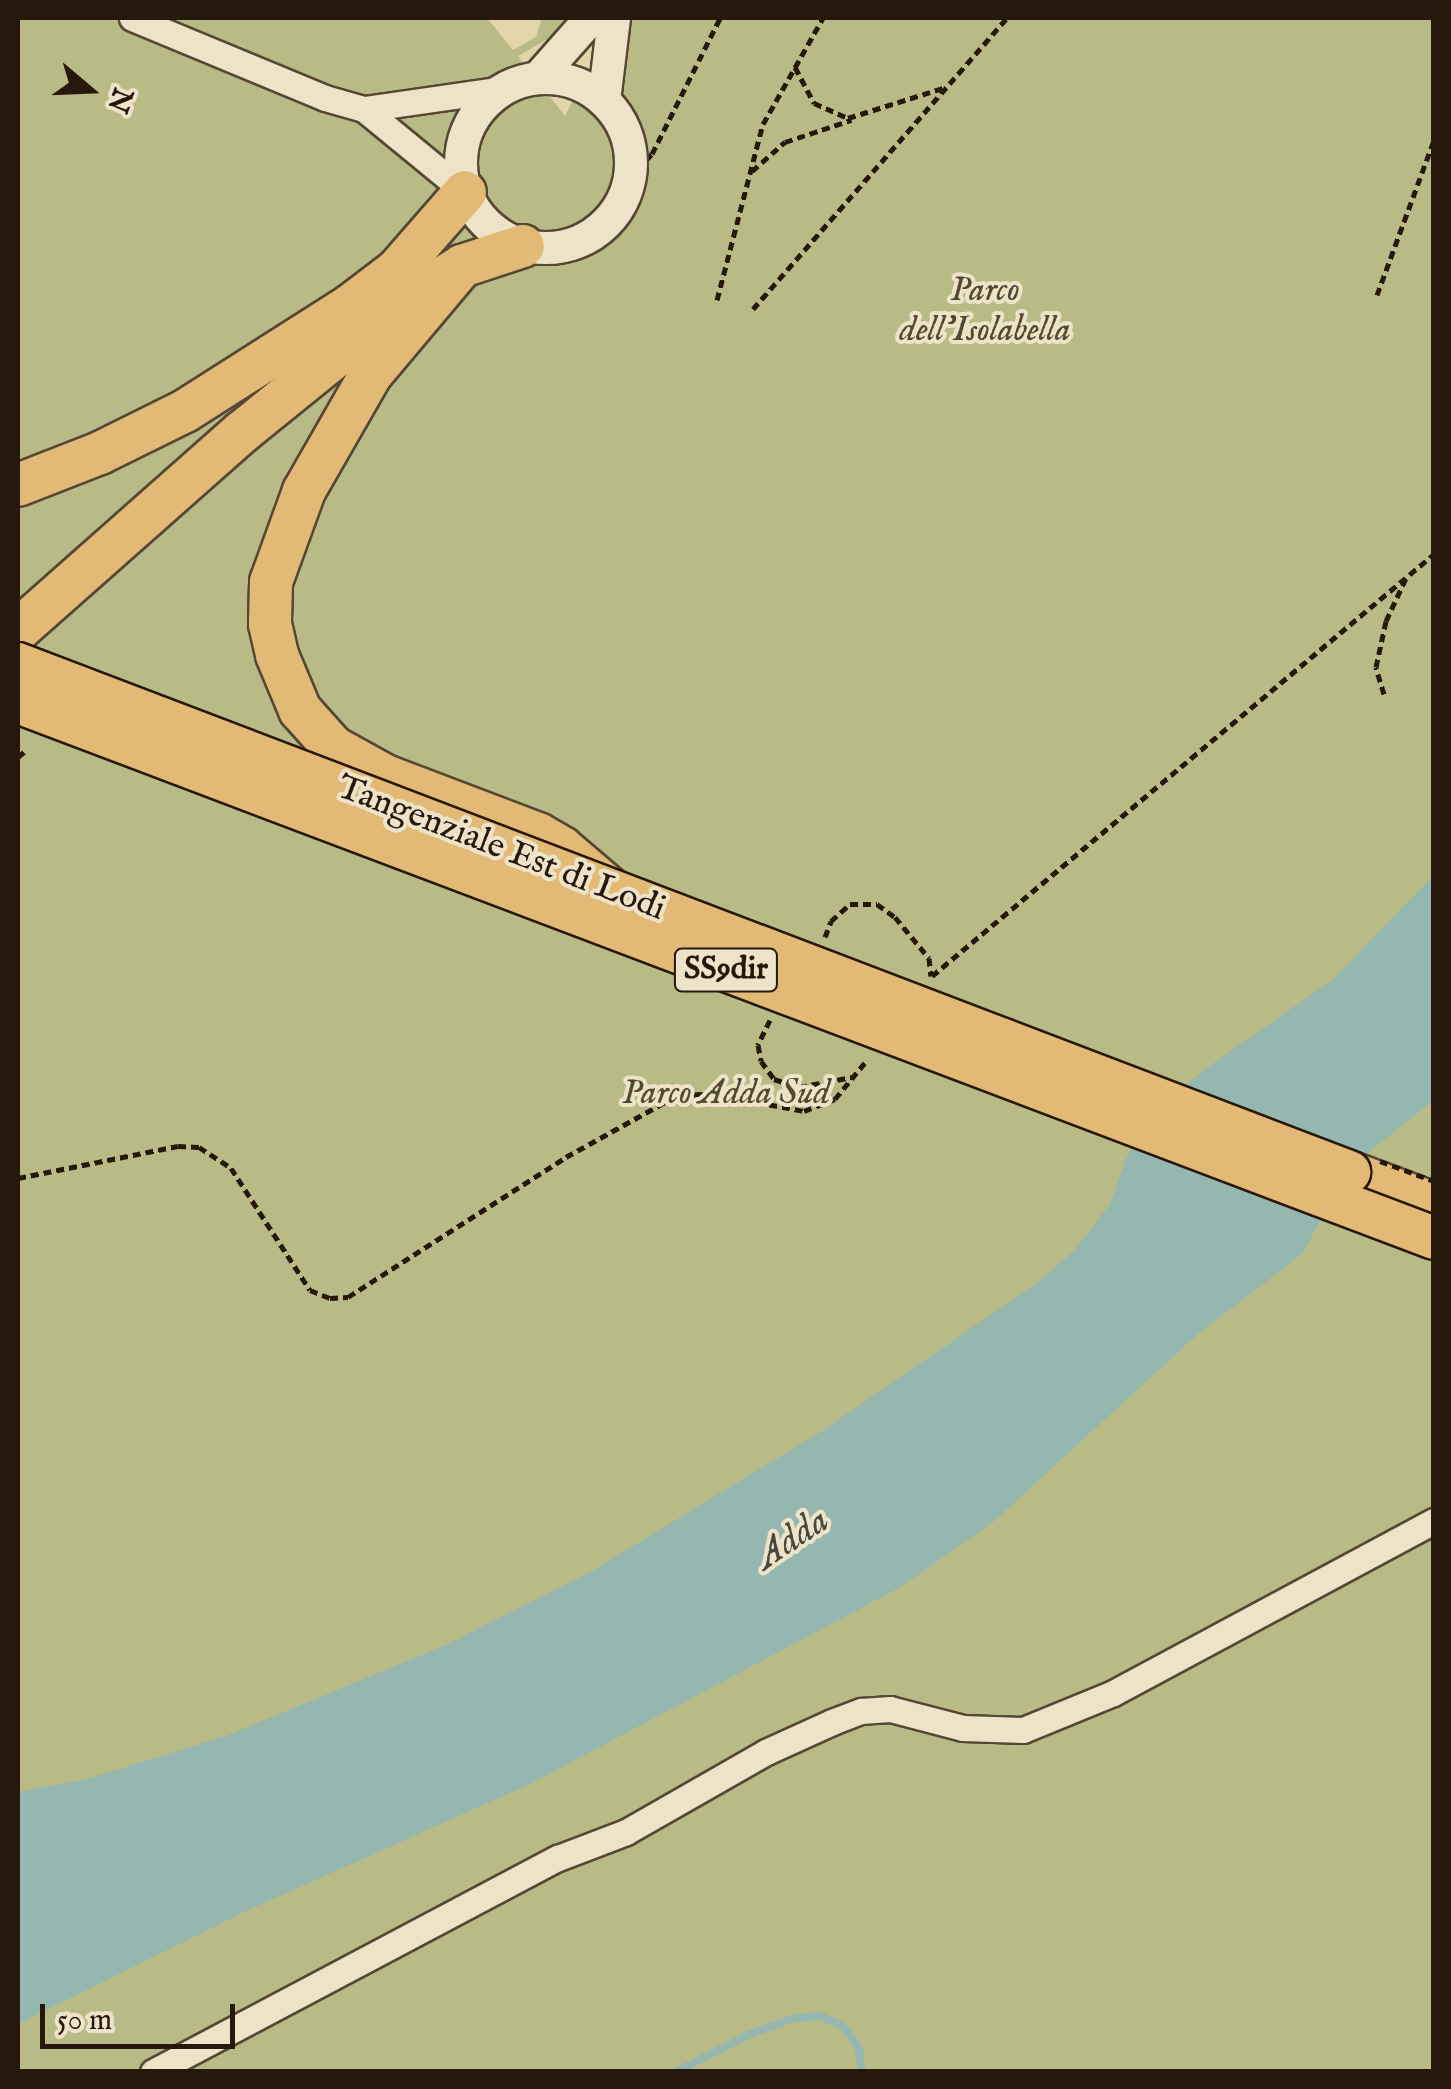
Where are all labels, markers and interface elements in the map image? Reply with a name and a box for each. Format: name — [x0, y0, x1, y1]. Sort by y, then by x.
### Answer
north arrow — [40, 40, 140, 140]
text: N — [98, 83, 139, 117]
park label: Parco dell'Isolabella — [899, 270, 1071, 352]
street label: Tangenziale Est di Lodi — [331, 767, 671, 931]
road number: SS9dir — [674, 943, 778, 997]
park label: Parco Adda Sud — [622, 1073, 830, 1115]
water label: Adda — [747, 1499, 839, 1581]
scale bar — [45, 1984, 240, 2046]
text: 50 m — [57, 2002, 112, 2040]

